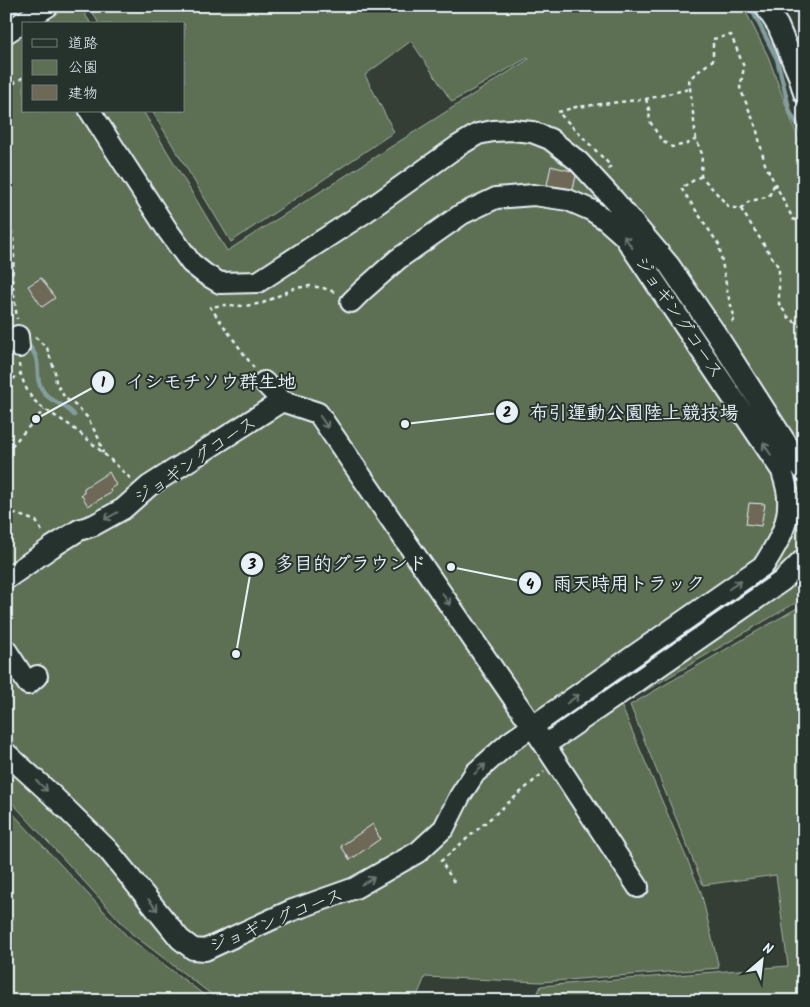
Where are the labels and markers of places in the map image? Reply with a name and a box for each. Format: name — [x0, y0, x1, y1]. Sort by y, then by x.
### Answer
callout: イシモチソウ群生地 — [91, 365, 307, 399]
callout: 布引運動公園陸上競技場 — [494, 395, 748, 429]
callout: 多目的グラウンド — [240, 547, 437, 581]
callout: 雨天時用トラック — [518, 566, 715, 600]

